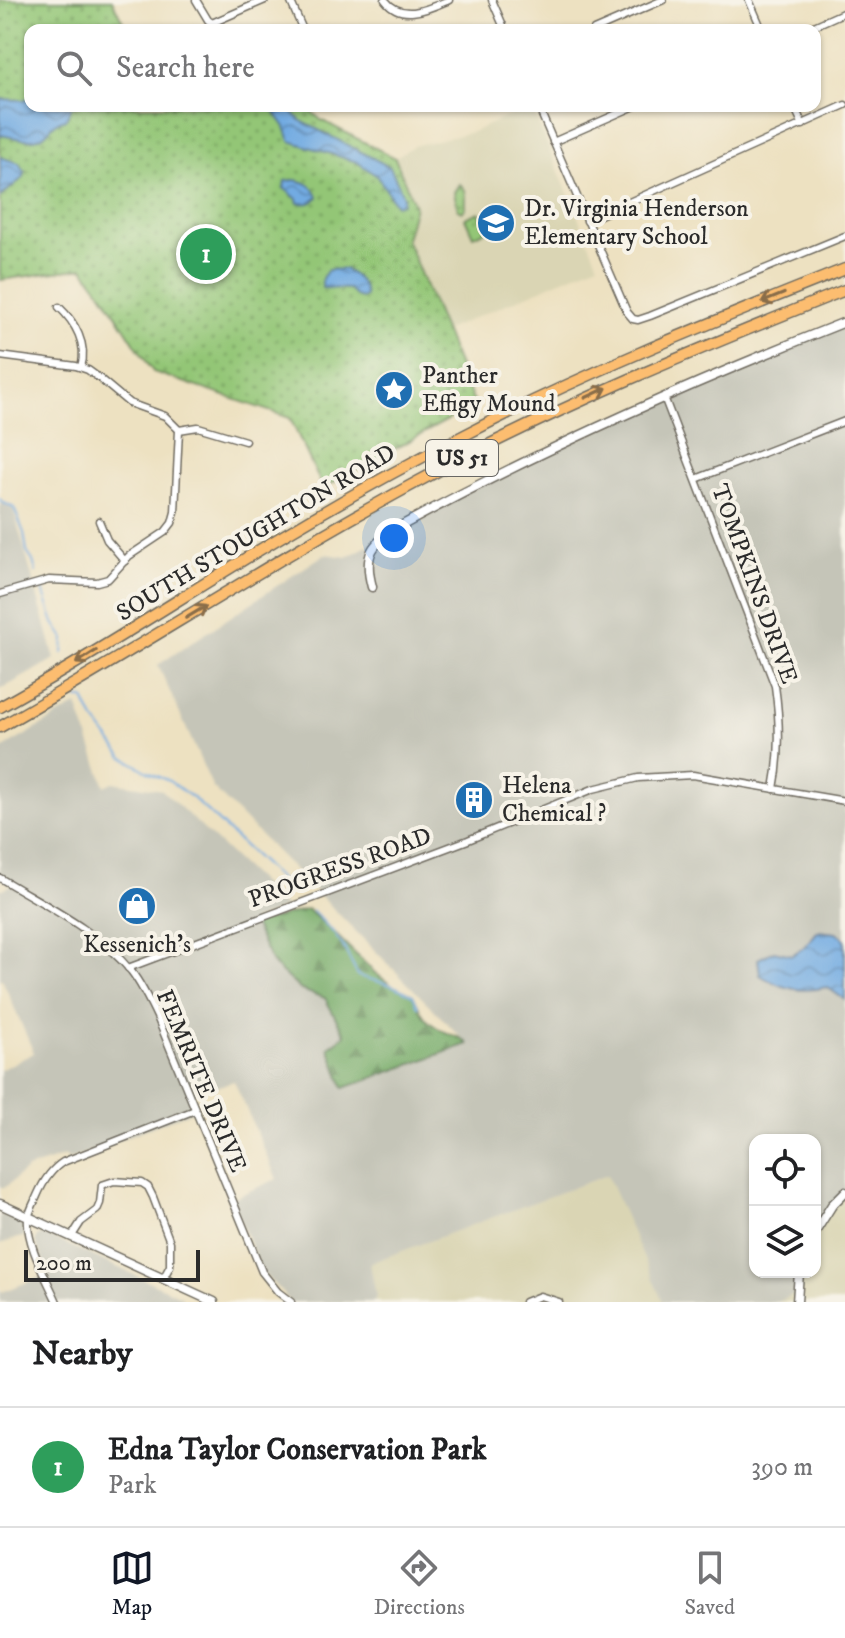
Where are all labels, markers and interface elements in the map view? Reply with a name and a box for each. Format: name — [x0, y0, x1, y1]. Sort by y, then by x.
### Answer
search box — [24, 24, 821, 112]
icon: search — [52, 46, 96, 90]
text: Search here — [116, 50, 255, 87]
place label: Dr. Virginia Henderson Elementary School — [524, 194, 749, 252]
school or university icon: Dr. Virginia Henderson Elementary School — [475, 202, 517, 244]
pin: 1 — [180, 224, 232, 284]
one-way arrow — [761, 292, 786, 306]
place label: Panther Effigy Mound — [422, 361, 556, 419]
place icon: Panther Effigy Mound — [373, 369, 415, 411]
one-way arrow — [583, 385, 607, 400]
street label: SOUTH STOUGHTON ROAD — [111, 438, 401, 628]
road number: US 51 — [426, 440, 498, 476]
street label: TOMPKINS DRIVE — [704, 480, 804, 688]
your location — [374, 518, 414, 558]
one-way arrow — [184, 603, 207, 619]
one-way arrow — [75, 650, 98, 666]
place label: Helena Chemical ? — [502, 771, 606, 829]
building icon: Helena Chemical ? — [453, 779, 495, 821]
street label: PROGRESS ROAD — [244, 821, 436, 915]
shop icon: Kessenich's — [116, 885, 158, 927]
place label: Kessenich's — [83, 930, 191, 960]
street label: FEMRITE DRIVE — [149, 985, 253, 1177]
map controls — [749, 1134, 821, 1278]
button: locate — [749, 1134, 821, 1206]
button: layers — [749, 1206, 821, 1278]
scale bar — [24, 1246, 200, 1282]
text: 200 m — [36, 1250, 92, 1277]
text: Nearby — [32, 1333, 133, 1375]
text: Edna Taylor Conservation Park — [108, 1432, 487, 1469]
text: 1 — [53, 1451, 63, 1484]
text: 390 m — [751, 1451, 813, 1484]
text: Park — [108, 1469, 157, 1502]
tab: Map — [110, 1546, 154, 1621]
tab: Directions — [374, 1546, 465, 1621]
tab: Saved — [685, 1546, 735, 1621]

